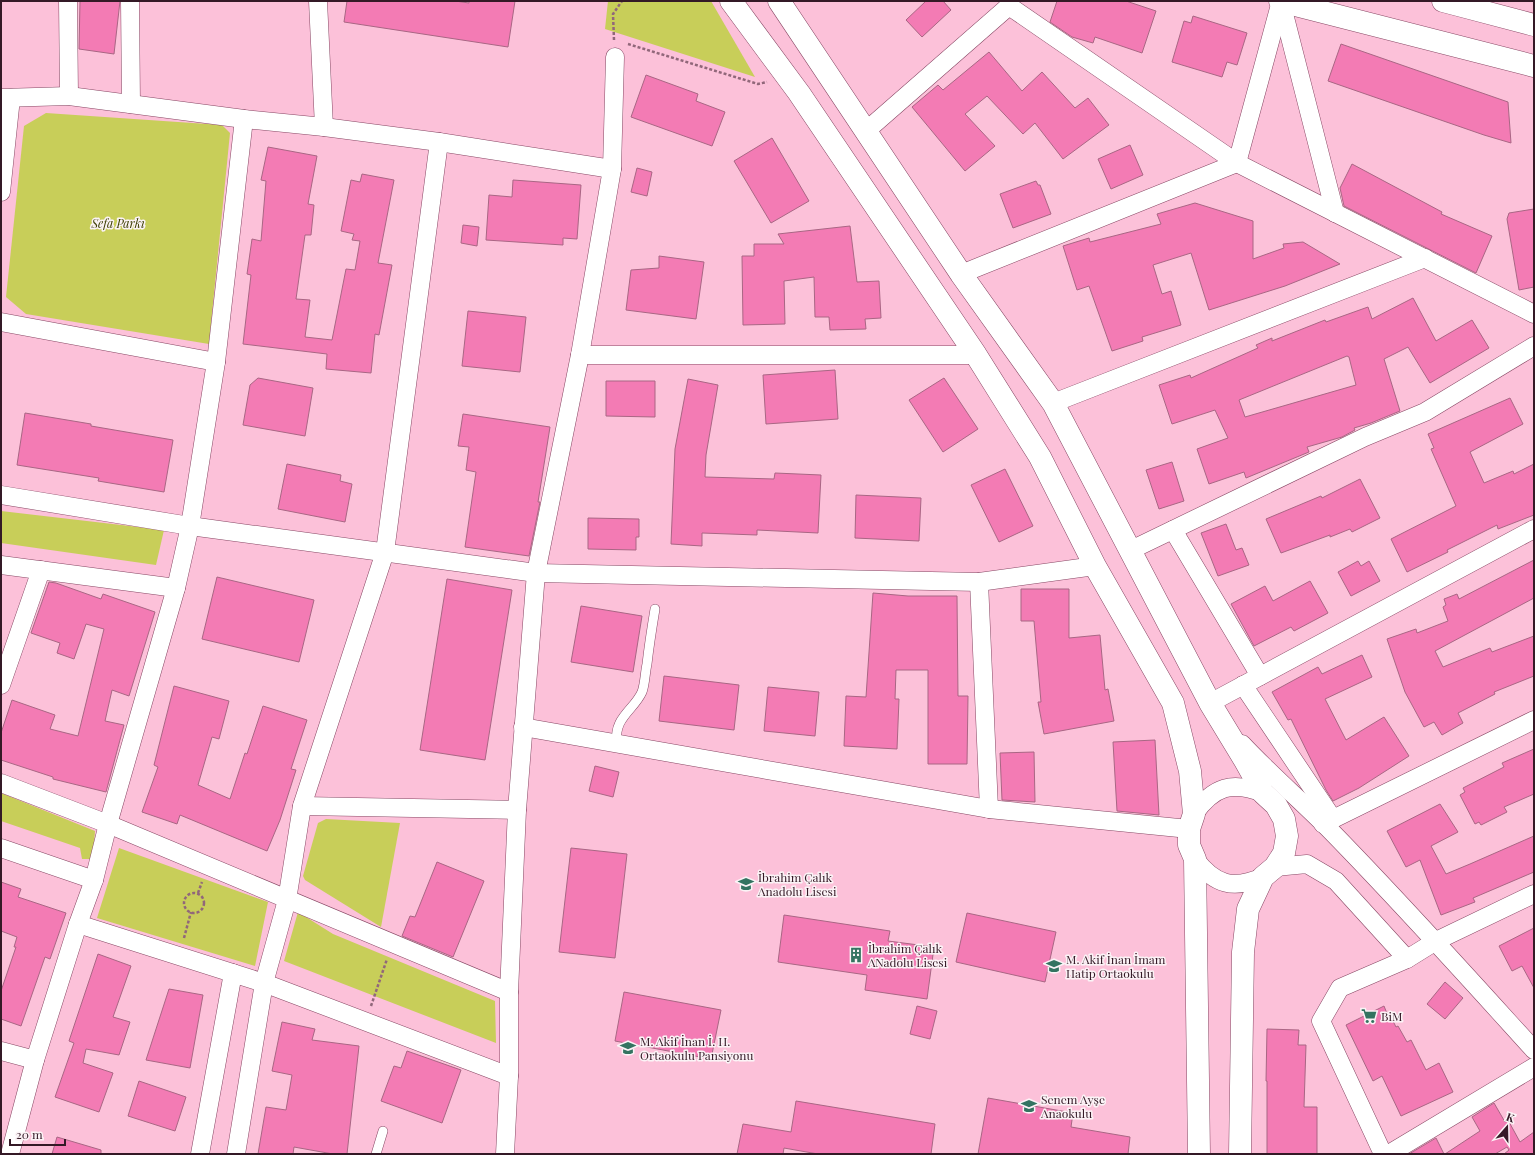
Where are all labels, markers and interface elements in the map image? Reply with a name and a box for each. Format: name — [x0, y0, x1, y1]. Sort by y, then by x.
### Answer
park label: Sefa Parkı — [90, 215, 145, 231]
place label: İbrahim Çalık Anadolu Lisesi — [757, 869, 837, 899]
school or university icon: İbrahim Çalık Anadolu Lisesi — [737, 875, 755, 893]
place label: İbrahim Çalık ANadolu Lisesi — [867, 940, 948, 970]
building icon: İbrahim Çalık ANadolu Lisesi — [847, 946, 865, 964]
place label: M. Akif İnan İmam Hatip Ortaokulu — [1066, 951, 1166, 981]
school or university icon: M. Akif İnan İmam Hatip Ortaokulu — [1045, 957, 1063, 975]
supermarket icon: BiM — [1360, 1007, 1378, 1025]
place label: BiM — [1381, 1008, 1402, 1024]
place label: M. Akif İnan İ. H. Ortaokulu Pansiyonu — [640, 1033, 754, 1063]
school or university icon: M. Akif İnan İ. H. Ortaokulu Pansiyonu — [619, 1039, 637, 1057]
place label: Senem Ayşe Anaokulu — [1040, 1091, 1105, 1121]
school or university icon: Senem Ayşe Anaokulu — [1020, 1097, 1038, 1115]
north arrow — [1487, 1107, 1527, 1147]
text: K — [1504, 1109, 1517, 1126]
scale bar — [10, 1121, 65, 1147]
text: 20 m — [16, 1126, 43, 1142]

